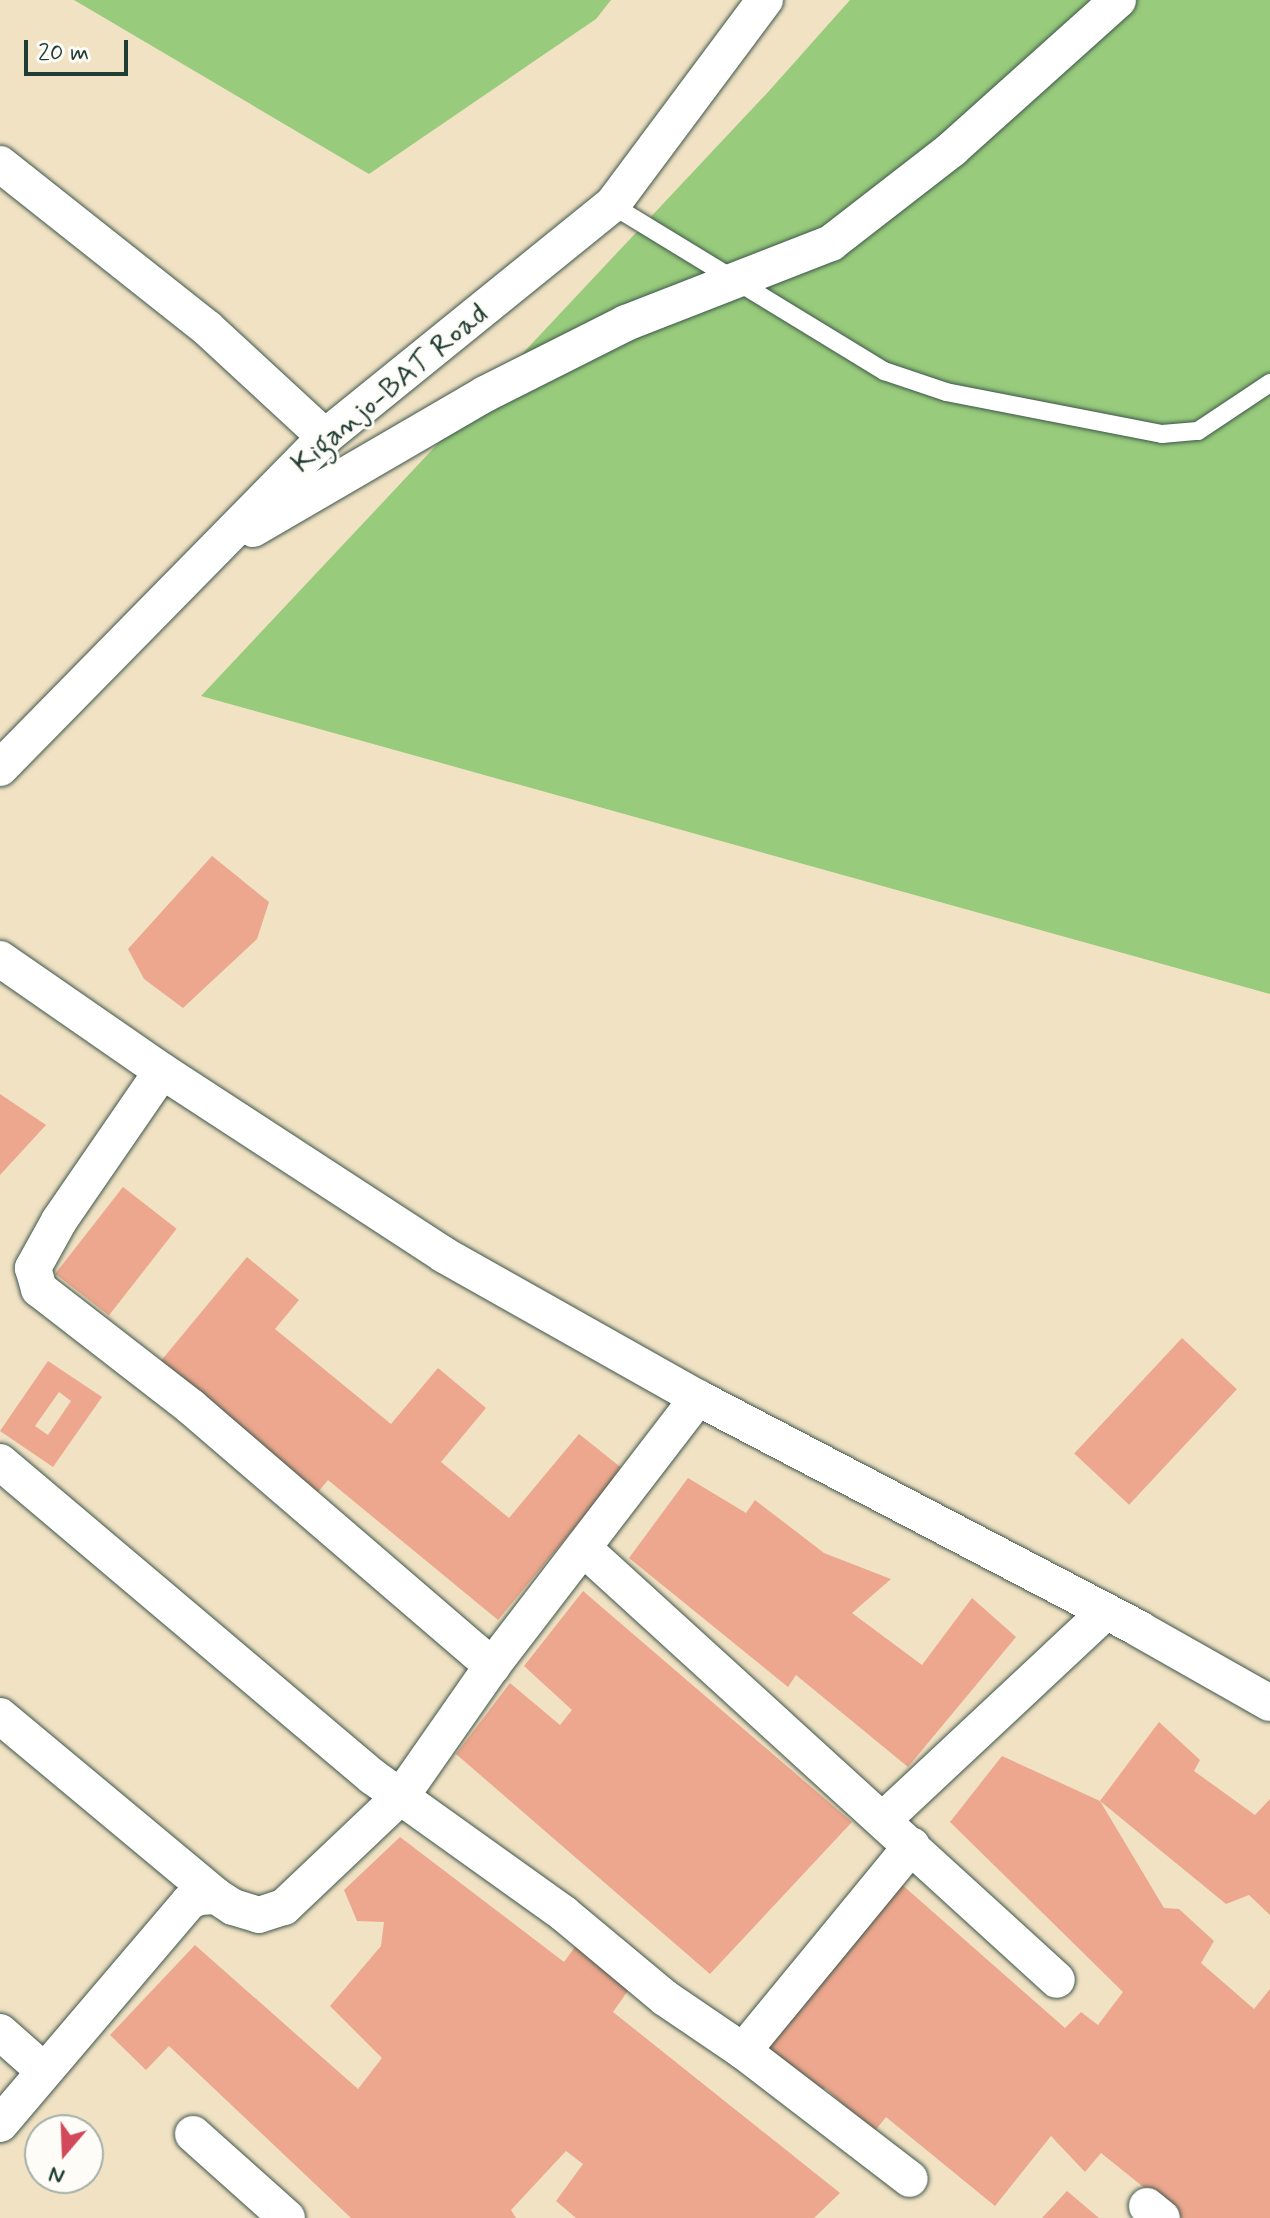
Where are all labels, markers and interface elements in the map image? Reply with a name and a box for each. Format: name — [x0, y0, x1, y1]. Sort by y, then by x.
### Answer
scale bar — [28, 24, 132, 74]
text: 20 m — [38, 38, 89, 69]
street label: Kiganjo-BAT Road — [286, 298, 494, 480]
north arrow — [24, 2114, 104, 2194]
text: N — [45, 2159, 68, 2190]

